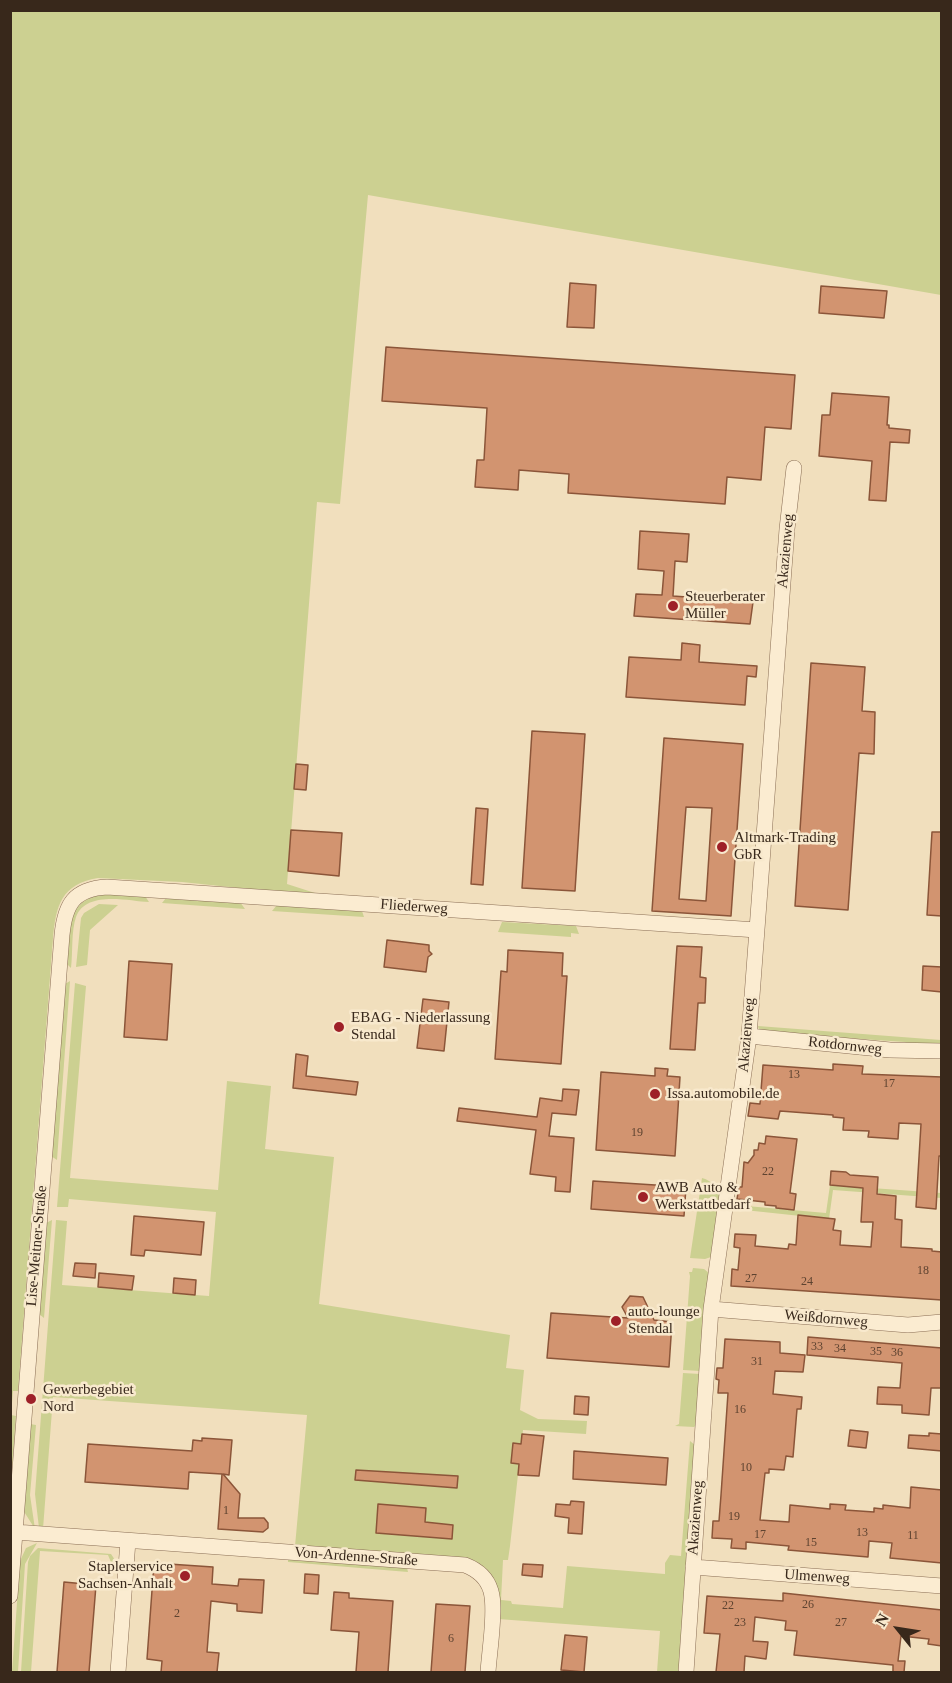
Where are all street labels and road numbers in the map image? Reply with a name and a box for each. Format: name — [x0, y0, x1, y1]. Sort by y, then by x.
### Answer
street label: Akazienweg — [774, 513, 798, 589]
street label: Fliederweg — [380, 896, 448, 918]
street label: Akazienweg — [735, 997, 759, 1073]
street label: Rotdornweg — [807, 1033, 883, 1059]
street label: Lise-Meitner-Straße — [23, 1185, 51, 1307]
street label: Weißdornweg — [783, 1306, 869, 1332]
street label: Akazienweg — [684, 1480, 708, 1556]
street label: Von-Ardenne-Straße — [294, 1544, 418, 1570]
street label: Ulmenweg — [784, 1566, 850, 1588]

